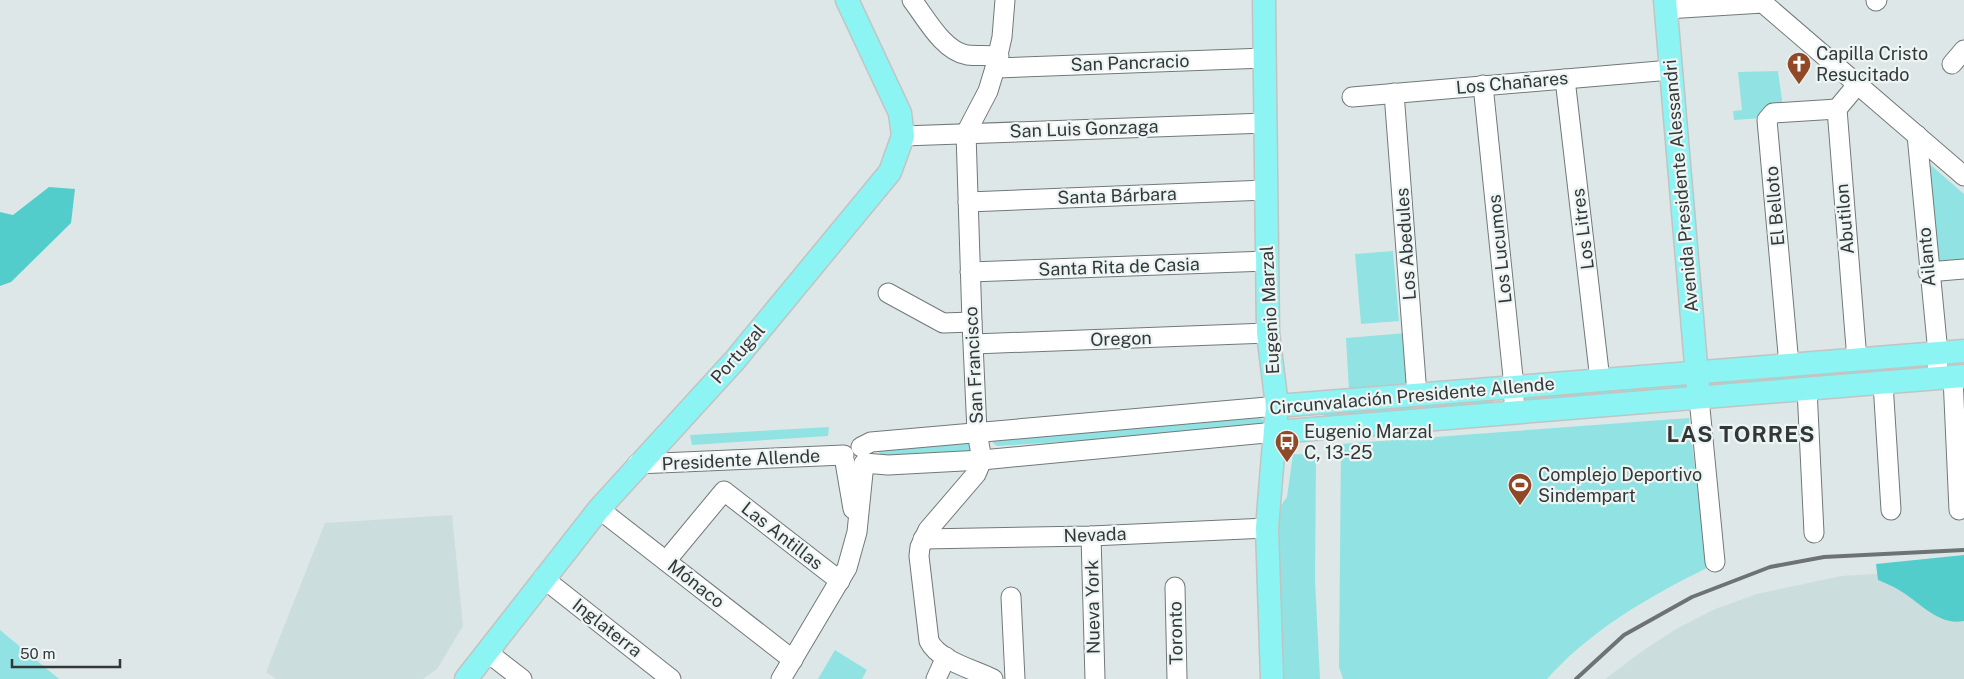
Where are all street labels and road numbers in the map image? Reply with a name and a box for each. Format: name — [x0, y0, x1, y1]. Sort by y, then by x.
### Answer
street label: San Pancracio — [1070, 50, 1190, 75]
street label: Avenida Presidente Alessandri — [1659, 59, 1702, 313]
street label: Los Chañares — [1455, 67, 1569, 98]
street label: San Luis Gonzaga — [1009, 115, 1159, 142]
street label: El Belloto — [1761, 165, 1788, 247]
street label: Santa Bárbara — [1057, 183, 1177, 208]
street label: Abutilon — [1831, 183, 1858, 255]
street label: Los Abedules — [1391, 187, 1420, 301]
street label: Los Litres — [1567, 187, 1598, 271]
street label: Los Lucumos — [1483, 193, 1516, 305]
street label: Ailanto — [1913, 226, 1940, 288]
street label: Eugenio Marzal — [1256, 245, 1283, 375]
street label: Santa Rita de Casia — [1038, 253, 1200, 280]
street label: San Francisco — [960, 306, 987, 424]
street label: Portugal — [706, 320, 769, 388]
street label: Oregon — [1090, 327, 1152, 350]
street label: Circunvalación Presidente Allende — [1269, 373, 1555, 418]
street label: Presidente Allende — [661, 445, 821, 474]
street label: Las Antillas — [738, 497, 827, 574]
street label: Nevada — [1063, 523, 1127, 546]
street label: Mónaco — [664, 555, 729, 612]
street label: Nueva York — [1081, 560, 1104, 654]
street label: Inglaterra — [568, 594, 646, 661]
street label: Toronto — [1164, 601, 1187, 665]

